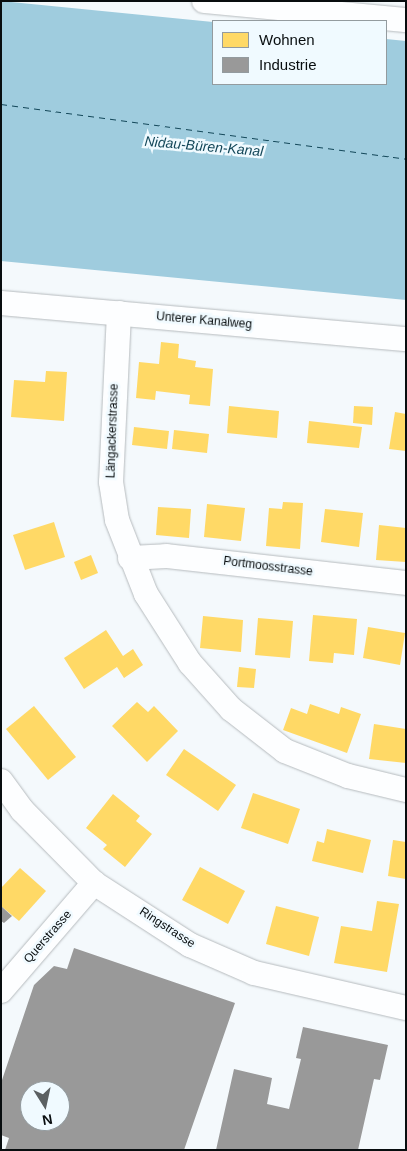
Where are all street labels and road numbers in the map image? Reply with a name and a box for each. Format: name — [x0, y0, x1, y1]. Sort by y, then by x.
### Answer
street label: Unterer Kanalweg — [156, 310, 252, 332]
street label: Längackerstrasse — [104, 383, 122, 479]
street label: Portmoosstrasse — [222, 554, 314, 580]
street label: Ringstrasse — [137, 905, 197, 951]
street label: Querstrasse — [21, 908, 75, 966]

